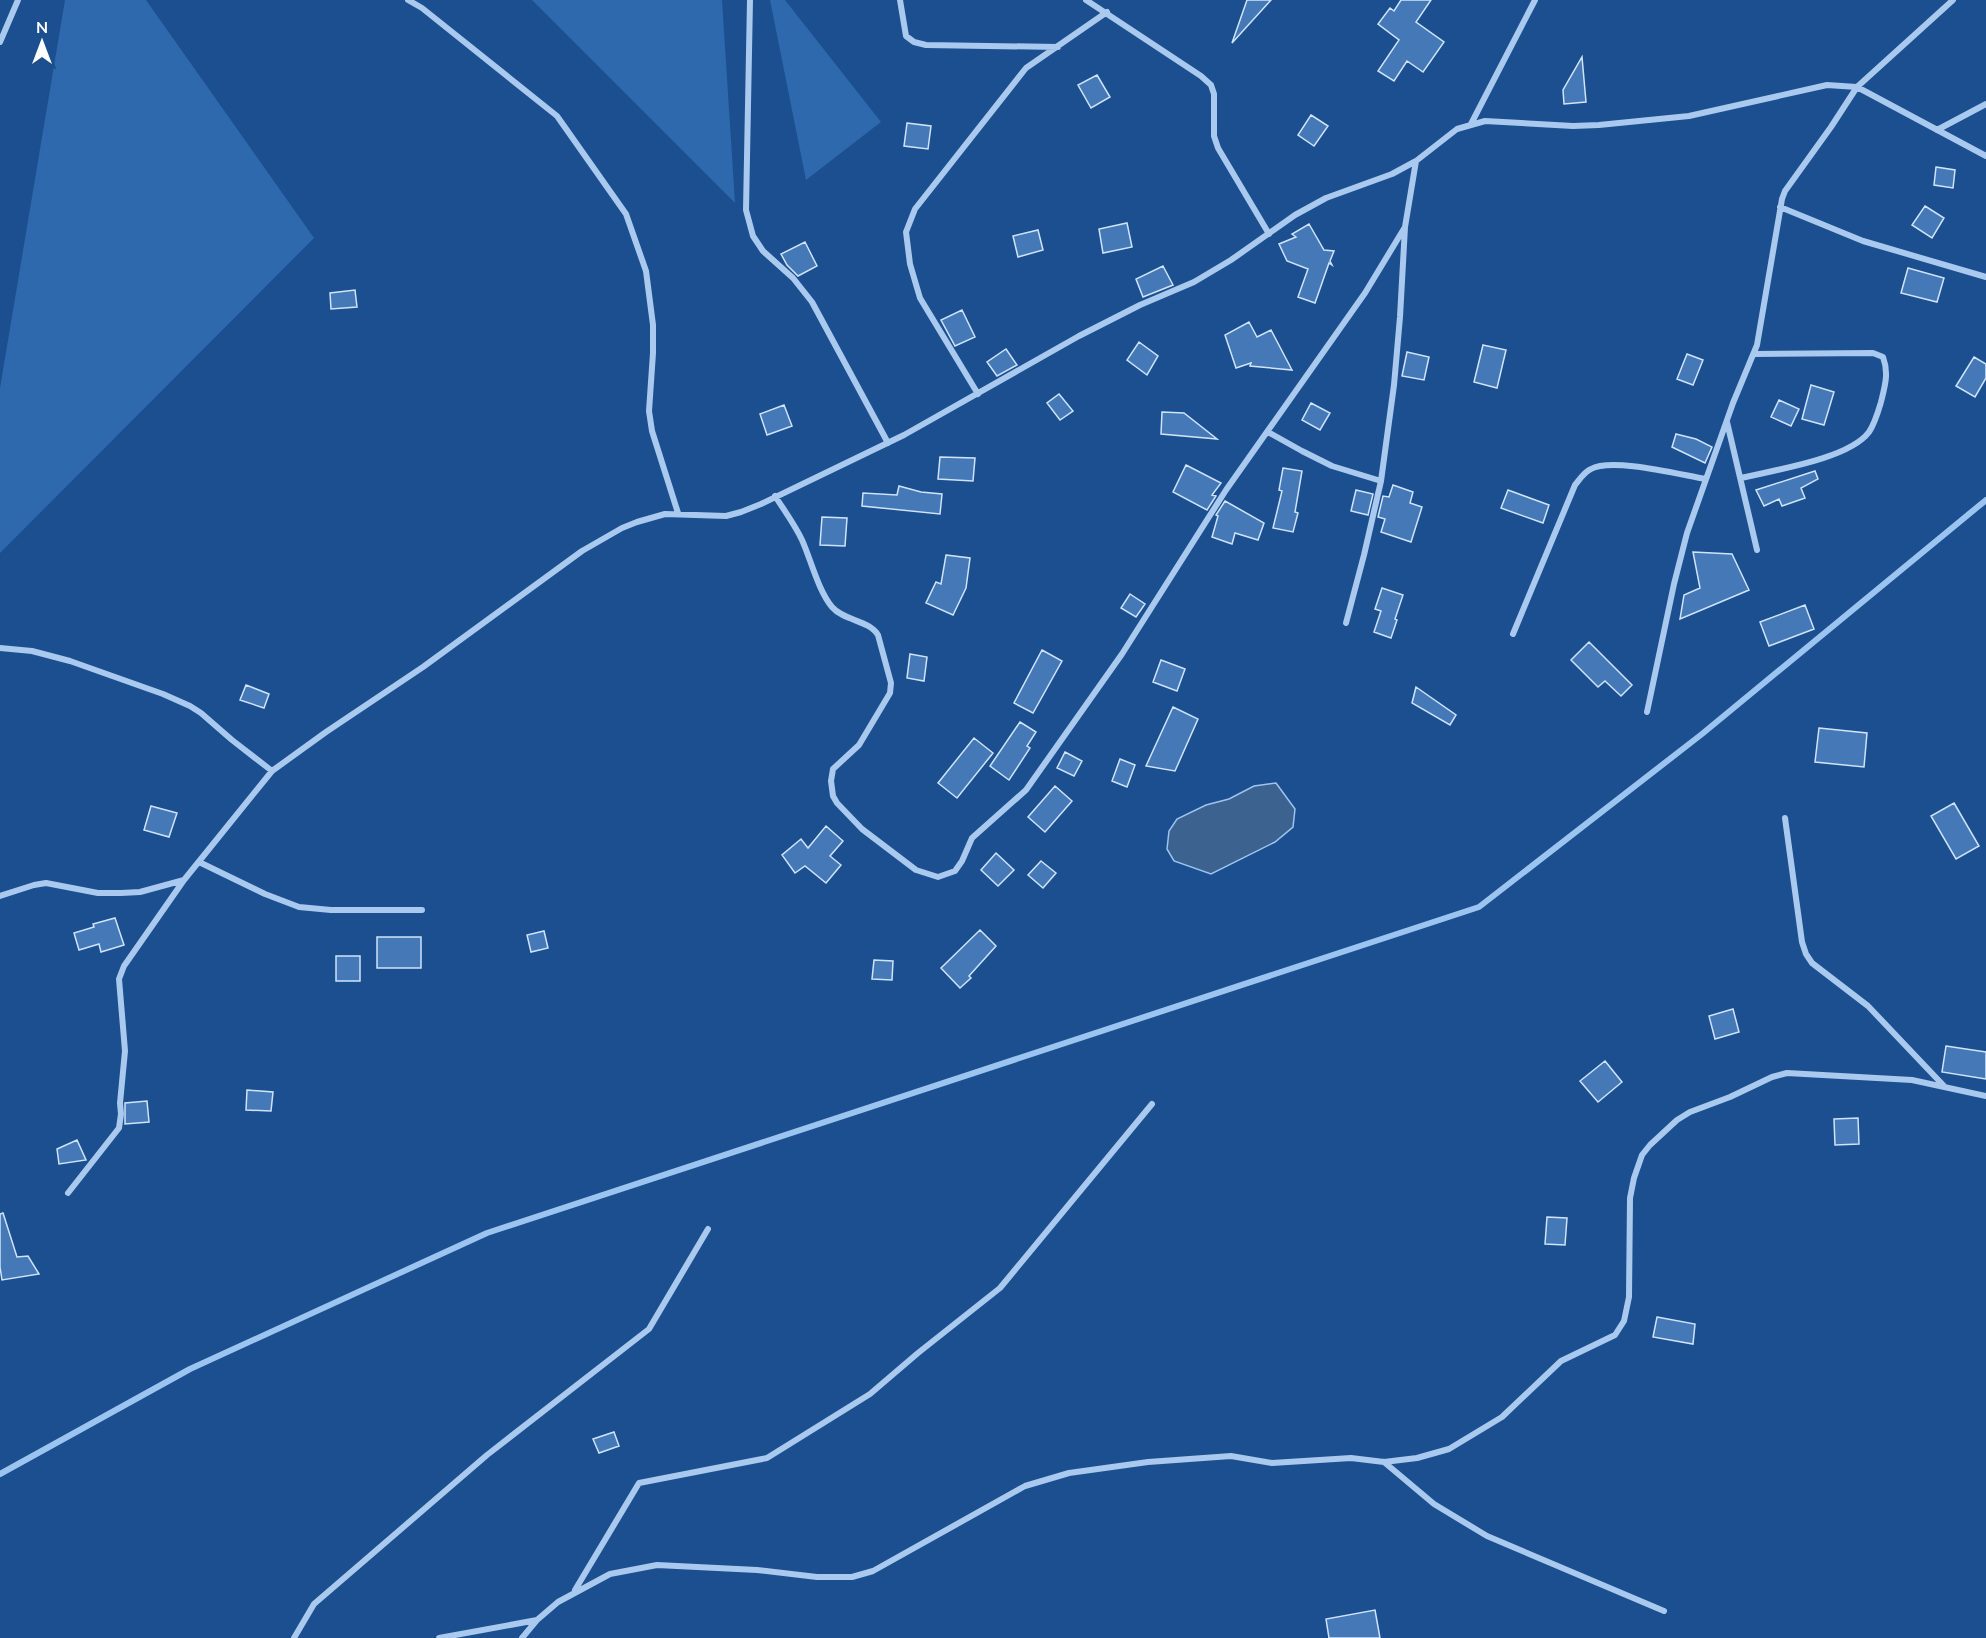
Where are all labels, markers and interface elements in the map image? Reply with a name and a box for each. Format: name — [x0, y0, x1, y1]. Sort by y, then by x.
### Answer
north arrow — [12, 12, 72, 72]
text: N — [36, 17, 48, 37]

